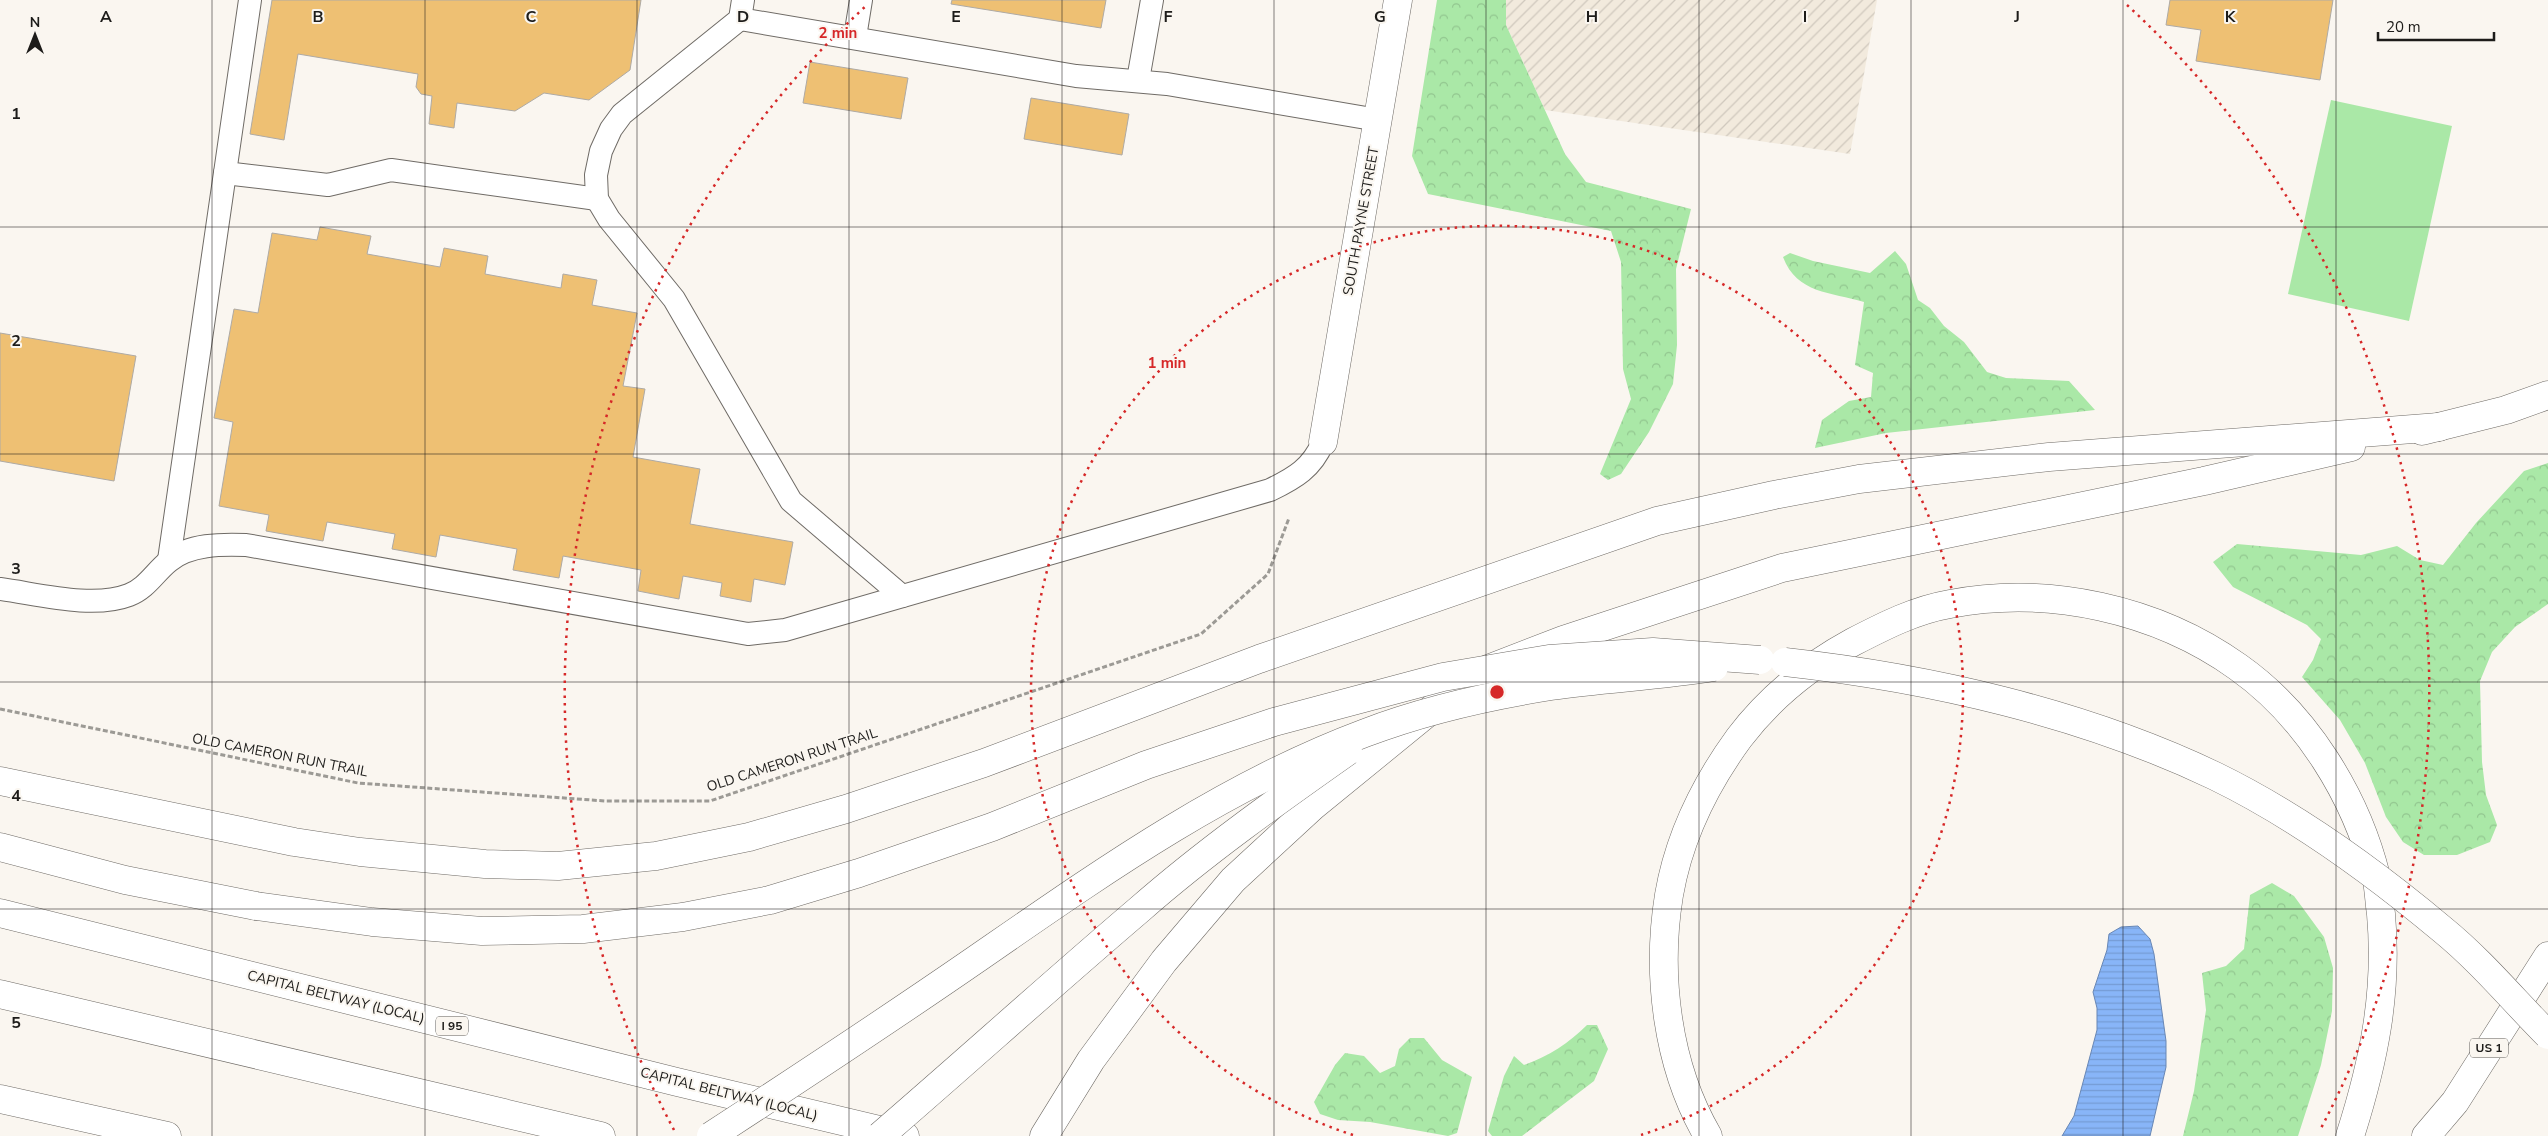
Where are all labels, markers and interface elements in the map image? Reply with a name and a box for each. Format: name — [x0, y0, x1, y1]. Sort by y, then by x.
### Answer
text: A — [100, 6, 112, 28]
text: B — [312, 6, 324, 28]
text: C — [526, 6, 537, 28]
text: D — [737, 6, 749, 28]
text: E — [951, 6, 961, 28]
text: F — [1164, 6, 1173, 28]
text: G — [1374, 6, 1386, 28]
text: H — [1586, 6, 1598, 28]
text: I — [1803, 6, 1807, 28]
text: J — [2013, 6, 2020, 28]
text: K — [2225, 6, 2237, 28]
north arrow — [10, 10, 60, 60]
scale bar — [2378, 10, 2494, 42]
text: N — [30, 13, 40, 32]
text: 20 m — [2386, 17, 2421, 37]
text: 2 min — [819, 23, 857, 43]
text: 1 — [11, 103, 21, 125]
street label: SOUTH PAYNE STREET — [1339, 145, 1384, 297]
text: 2 — [11, 330, 21, 352]
text: 1 min — [1148, 353, 1186, 373]
text: 3 — [11, 558, 21, 580]
centre of rings — [1488, 683, 1506, 701]
street label: OLD CAMERON RUN TRAIL — [704, 723, 880, 797]
street label: OLD CAMERON RUN TRAIL — [191, 729, 370, 781]
text: 4 — [11, 785, 21, 807]
street label: CAPITAL BELTWAY (LOCAL) — [245, 966, 427, 1028]
text: 5 — [11, 1012, 21, 1034]
road number: I 95 — [436, 1016, 468, 1036]
road number: US 1 — [2470, 1038, 2508, 1058]
street label: CAPITAL BELTWAY (LOCAL) — [638, 1063, 820, 1125]

